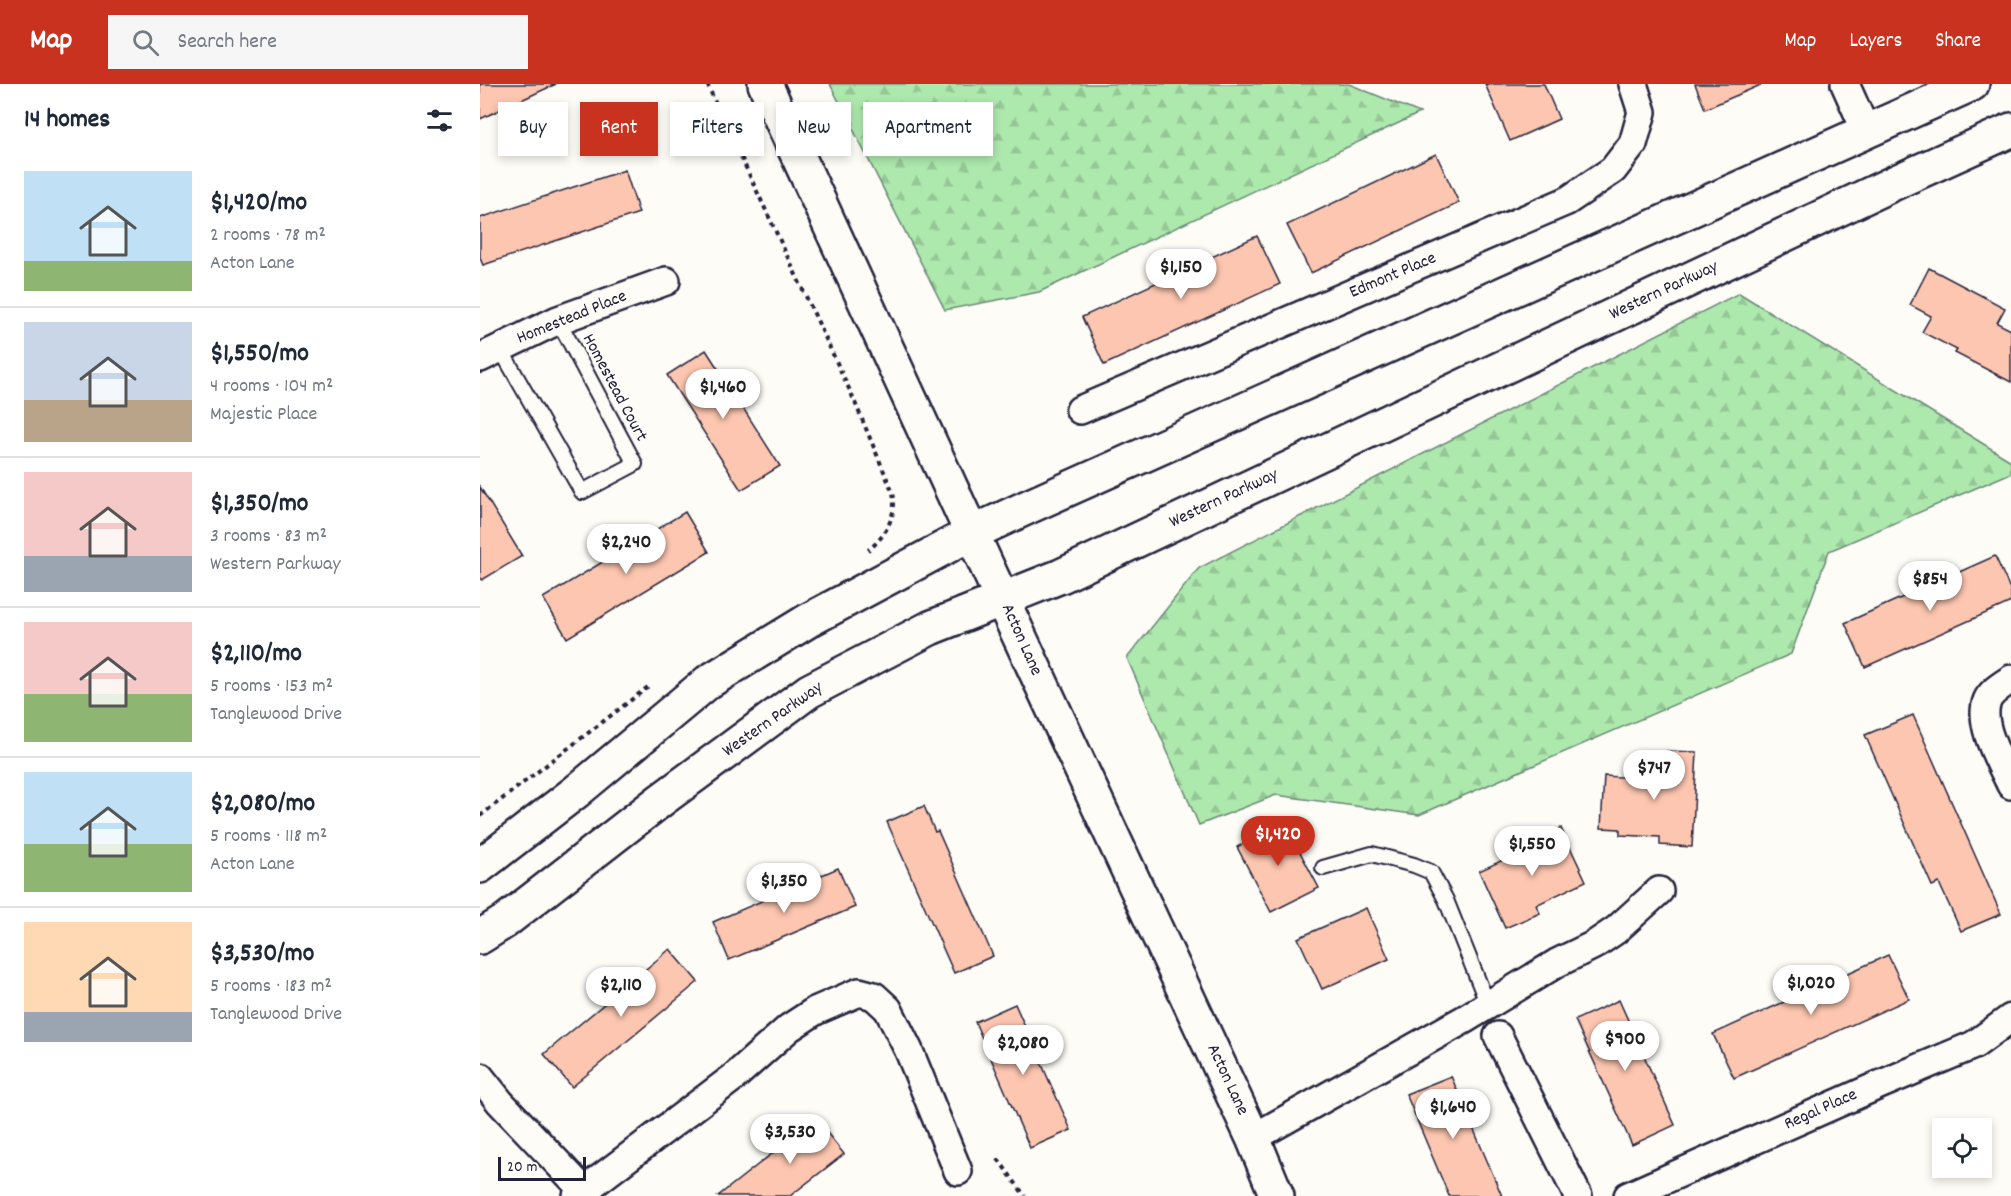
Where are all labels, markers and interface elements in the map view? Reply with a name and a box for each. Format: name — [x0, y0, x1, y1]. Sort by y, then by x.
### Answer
search box — [108, 15, 528, 69]
text: Map — [30, 22, 72, 62]
icon: search — [129, 26, 162, 59]
text: Search here — [177, 27, 277, 58]
text: Map — [1785, 27, 1816, 57]
text: Layers — [1849, 27, 1902, 57]
text: Share — [1935, 27, 1981, 57]
text: 14 homes — [24, 102, 110, 139]
chip: Buy — [498, 102, 568, 156]
chip: Rent — [580, 102, 658, 156]
chip: Filters — [670, 102, 764, 156]
chip: New — [776, 102, 851, 156]
chip: Apartment — [863, 102, 993, 156]
icon: filters — [423, 104, 456, 137]
text: $1,420/mo — [210, 185, 307, 222]
icon: home — [72, 195, 144, 267]
text: 2 rooms · 78 m² — [210, 222, 326, 250]
street label: Edmont Place — [1346, 246, 1440, 306]
pin: $1,150 — [1132, 249, 1230, 300]
text: Acton Lane — [210, 250, 295, 278]
text: $1,150 — [1160, 254, 1202, 282]
street label: Western Parkway — [1605, 255, 1723, 327]
street label: Homestead Place — [513, 285, 631, 351]
street label: Homestead Court — [575, 330, 653, 447]
text: $1,550/mo — [210, 336, 309, 373]
icon: home — [72, 346, 144, 418]
pin: $1,460 — [674, 369, 772, 420]
text: 4 rooms · 104 m² — [210, 373, 333, 401]
text: $1,460 — [699, 374, 747, 402]
text: Majestic Place — [210, 401, 317, 429]
street label: Western Parkway — [1165, 463, 1283, 535]
text: $1,350/mo — [210, 486, 308, 523]
icon: home — [72, 496, 144, 568]
text: 3 rooms · 83 m² — [210, 523, 327, 551]
pin: $2,240 — [577, 524, 675, 575]
text: $2,240 — [601, 529, 651, 557]
text: Western Parkway — [210, 551, 341, 579]
pin: $854 — [1894, 561, 1966, 612]
text: $854 — [1912, 566, 1948, 594]
street label: Acton Lane — [994, 600, 1048, 680]
text: $2,110/mo — [210, 636, 302, 673]
icon: home — [72, 646, 144, 718]
text: 5 rooms · 153 m² — [210, 673, 333, 701]
street label: Western Parkway — [718, 676, 829, 764]
text: Tanglewood Drive — [210, 701, 342, 729]
pin: $747 — [1618, 750, 1690, 801]
text: $747 — [1637, 755, 1671, 783]
text: $2,080/mo — [210, 786, 315, 823]
icon: home — [72, 796, 144, 868]
pin: $1,420 — [1229, 816, 1327, 867]
text: $1,420 — [1255, 821, 1301, 849]
text: 5 rooms · 118 m² — [210, 823, 327, 851]
pin: $1,550 — [1483, 826, 1581, 877]
text: $1,550 — [1508, 831, 1556, 859]
text: Acton Lane — [210, 851, 295, 879]
pin: $1,350 — [735, 863, 833, 914]
text: $1,350 — [760, 868, 808, 896]
text: $3,530/mo — [210, 936, 314, 973]
icon: home — [72, 946, 144, 1018]
pin: $1,020 — [1762, 965, 1860, 1016]
pin: $2,110 — [572, 967, 670, 1018]
text: $1,020 — [1787, 970, 1835, 998]
text: $2,110 — [600, 972, 642, 1000]
text: 5 rooms · 183 m² — [210, 973, 332, 1001]
text: Tanglewood Drive — [210, 1001, 342, 1029]
pin: $900 — [1589, 1021, 1661, 1072]
pin: $2,080 — [974, 1025, 1072, 1076]
text: $900 — [1604, 1026, 1646, 1054]
text: $2,080 — [997, 1030, 1049, 1058]
street label: Acton Lane — [1200, 1040, 1254, 1120]
street label: Regal Place — [1781, 1083, 1862, 1137]
pin: $1,640 — [1404, 1089, 1502, 1140]
text: $1,640 — [1429, 1094, 1477, 1122]
pin: $3,530 — [741, 1114, 839, 1165]
map controls — [1932, 1118, 1992, 1178]
button: locate — [1932, 1118, 1992, 1178]
text: $3,530 — [764, 1119, 816, 1147]
scale bar — [498, 1154, 586, 1182]
text: 20 m — [507, 1156, 537, 1179]

